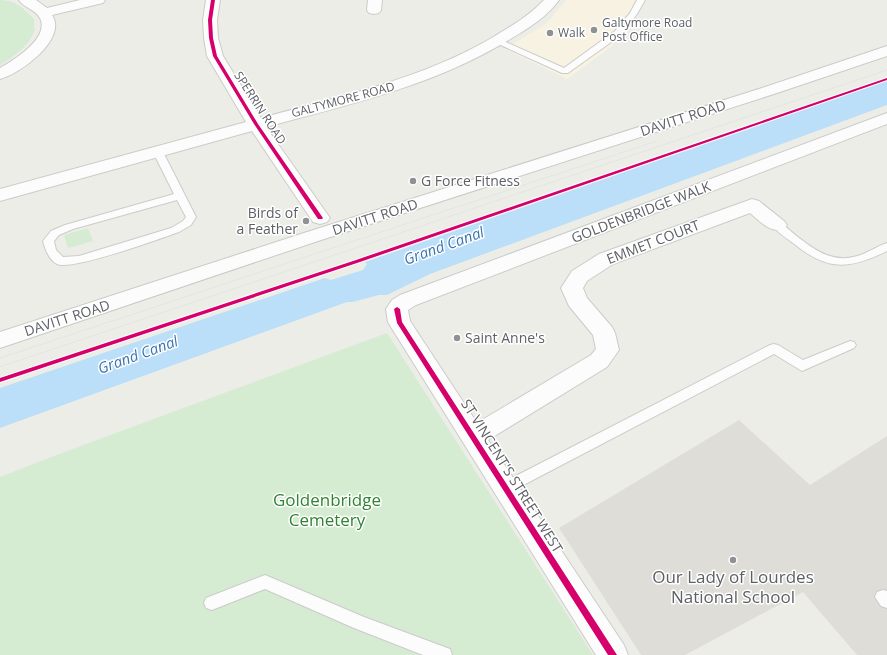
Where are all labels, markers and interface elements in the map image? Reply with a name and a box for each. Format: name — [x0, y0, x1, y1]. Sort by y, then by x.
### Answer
place label: Galtymore Road Post Office — [602, 14, 692, 45]
place label: Walk — [558, 24, 586, 41]
marker: Galtymore Road Post Office — [589, 25, 599, 35]
marker: Walk — [545, 28, 555, 38]
street label: SPERRIN ROAD — [230, 68, 290, 148]
street label: GALTYMORE ROAD — [289, 78, 396, 121]
street label: DAVITT ROAD — [638, 95, 728, 140]
place label: G Force Fitness — [421, 171, 520, 190]
marker: G Force Fitness — [408, 176, 418, 186]
street label: GOLDENBRIDGE WALK — [568, 176, 714, 247]
street label: DAVITT ROAD — [330, 194, 420, 239]
place label: Birds of a Feather — [237, 203, 299, 238]
street label: EMMET COURT — [604, 215, 702, 268]
marker: Birds of a Feather — [301, 216, 311, 226]
water label: Grand Canal — [401, 221, 488, 269]
street label: DAVITT ROAD — [22, 295, 112, 340]
place label: Saint Anne's — [465, 328, 545, 347]
water label: Grand Canal — [95, 330, 182, 378]
marker: Saint Anne's — [452, 333, 462, 343]
street label: ST VINCENT'S STREET WEST — [457, 395, 568, 557]
park label: Goldenbridge Cemetery — [273, 488, 381, 531]
marker: Our Lady of Lourdes National School — [728, 555, 738, 565]
place label: Our Lady of Lourdes National School — [652, 565, 814, 608]

